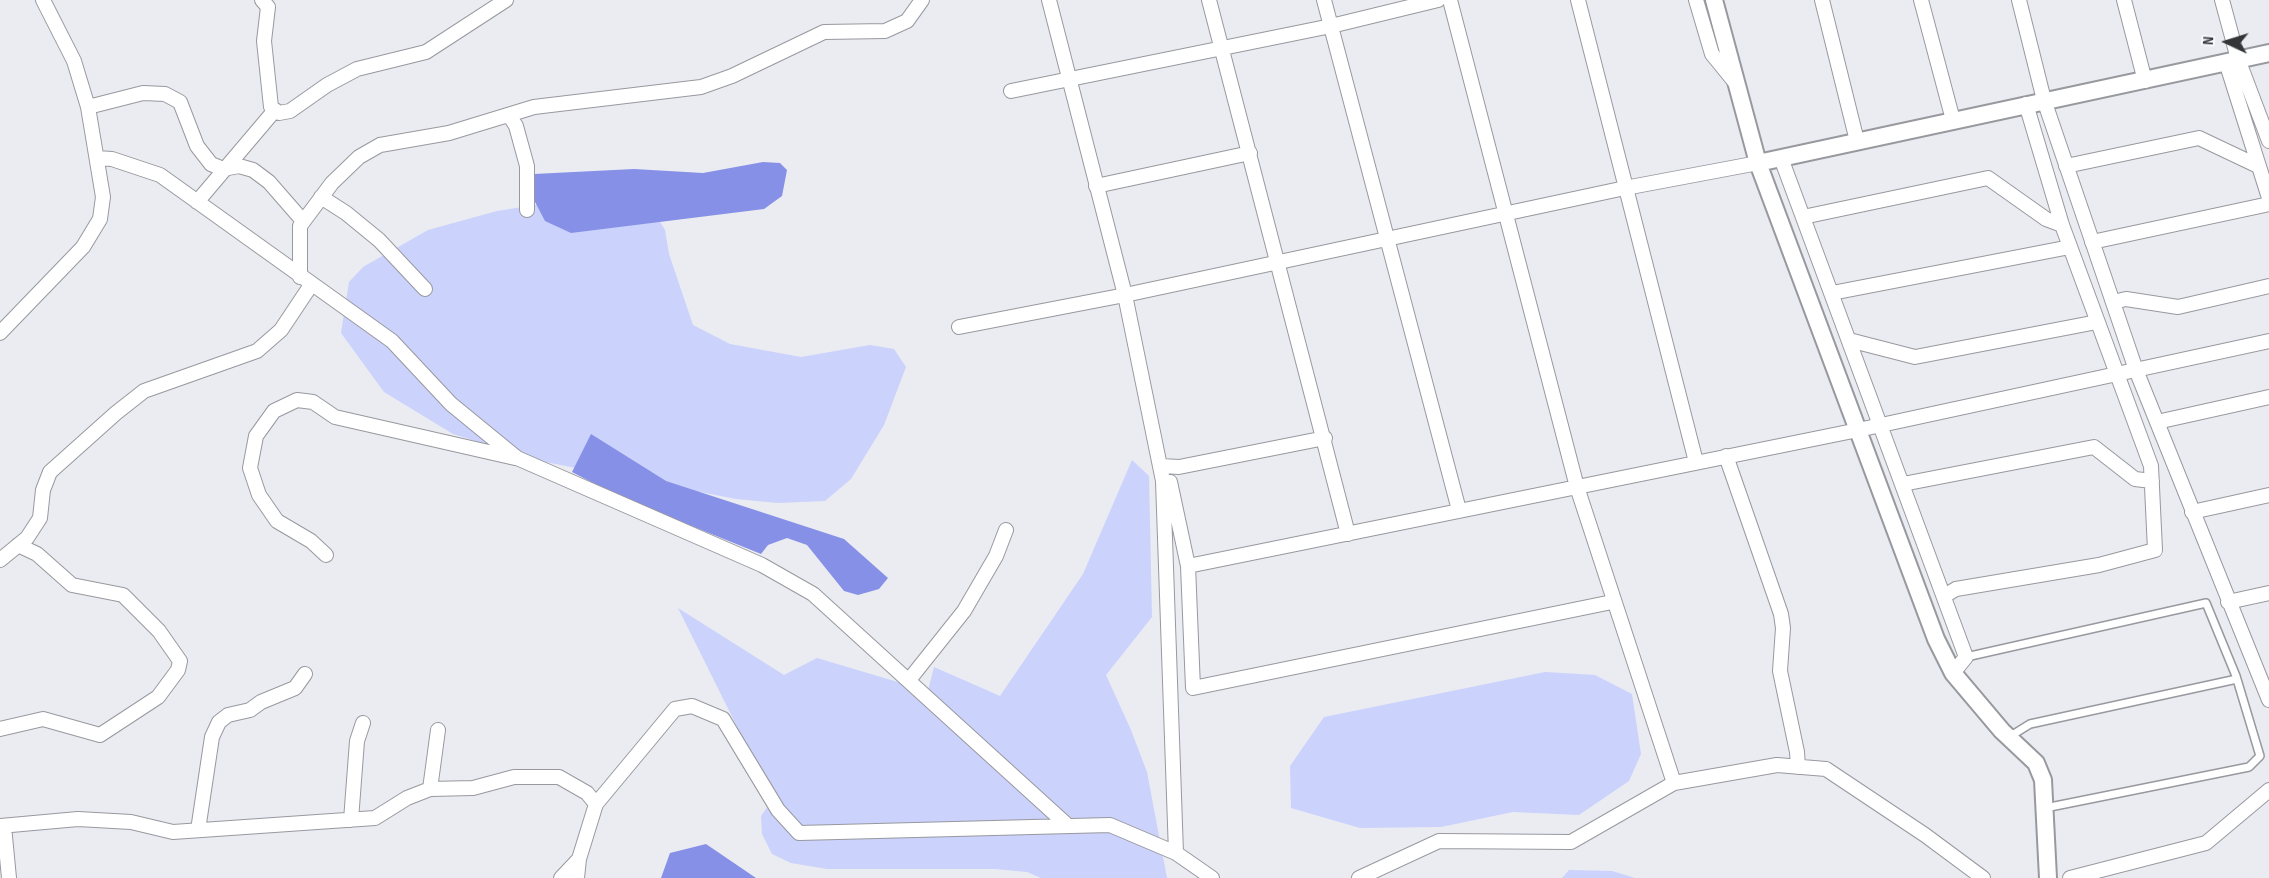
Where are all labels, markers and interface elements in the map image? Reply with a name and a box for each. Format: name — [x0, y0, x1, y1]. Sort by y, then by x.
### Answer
north arrow — [2197, 12, 2257, 72]
text: N — [2199, 36, 2218, 46]

